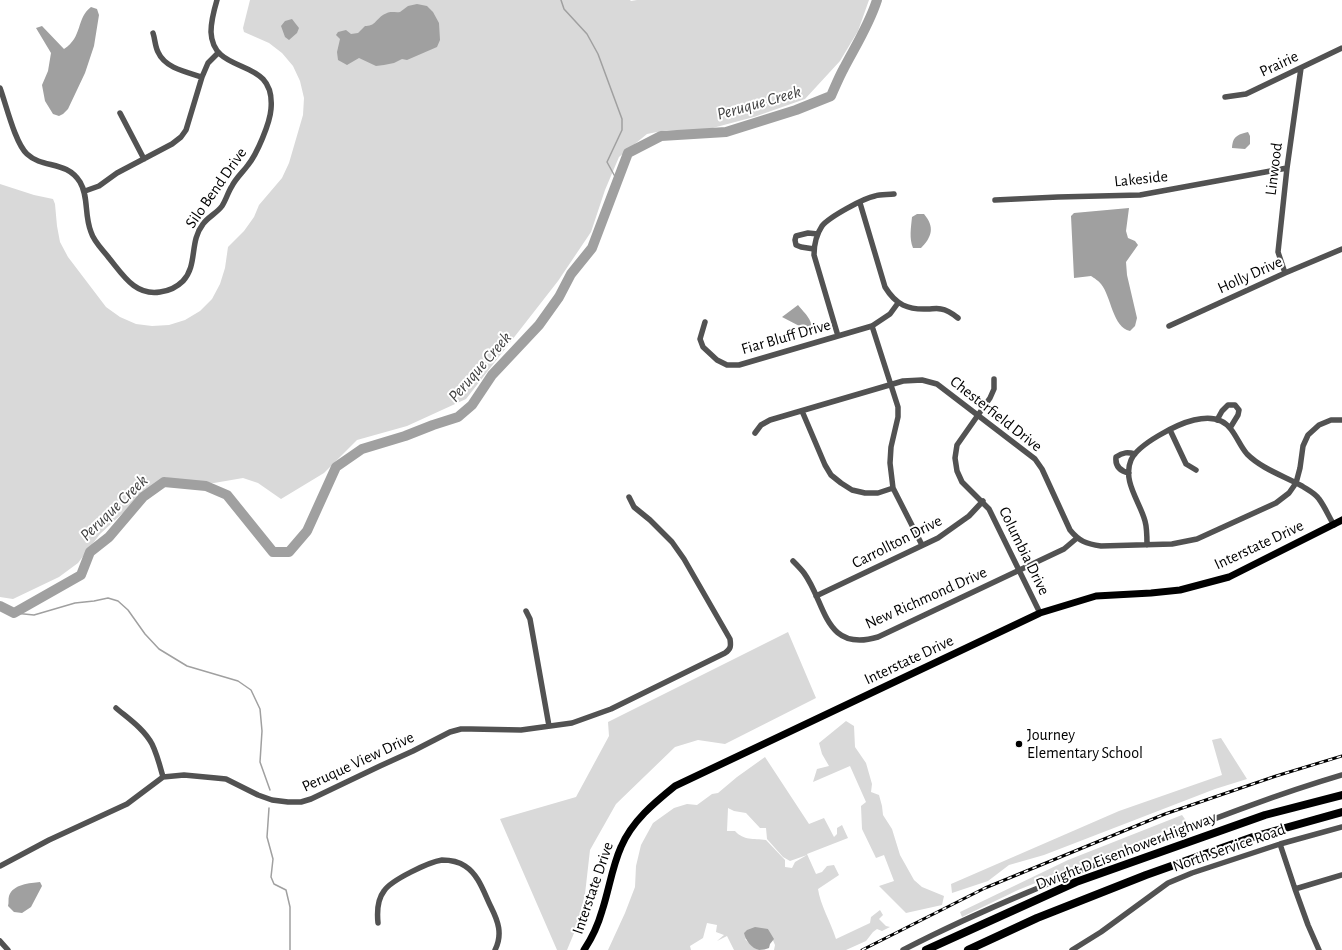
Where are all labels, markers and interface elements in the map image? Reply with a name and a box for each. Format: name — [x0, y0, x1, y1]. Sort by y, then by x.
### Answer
street label: Prairie — [1256, 47, 1302, 81]
water label: Peruque Creek — [715, 81, 803, 125]
street label: Linwood — [1261, 142, 1287, 196]
street label: Silo Bend Drive — [181, 144, 251, 232]
street label: Lakeside — [1113, 167, 1169, 191]
street label: Holly Drive — [1215, 252, 1285, 298]
street label: Fiar Bluff Drive — [739, 315, 833, 359]
water label: Peruque Creek — [444, 328, 516, 406]
street label: Chesterfield Drive — [946, 372, 1046, 456]
water label: Peruque Creek — [76, 471, 152, 545]
street label: Columbia Drive — [994, 504, 1054, 598]
street label: Carrollton Drive — [849, 511, 945, 573]
street label: Interstate Drive — [1211, 516, 1307, 574]
street label: New Richmond Drive — [862, 562, 990, 634]
street label: Interstate Drive — [861, 631, 957, 689]
place label: Journey Elementary School — [1027, 725, 1143, 763]
street label: Peruque View Drive — [299, 728, 417, 796]
marker: Journey Elementary School — [1014, 739, 1024, 749]
street label: Dwight D Eisenhower Highway — [1033, 808, 1219, 894]
street label: North Service Road — [1170, 820, 1288, 876]
street label: Interstate Drive — [568, 839, 618, 937]

